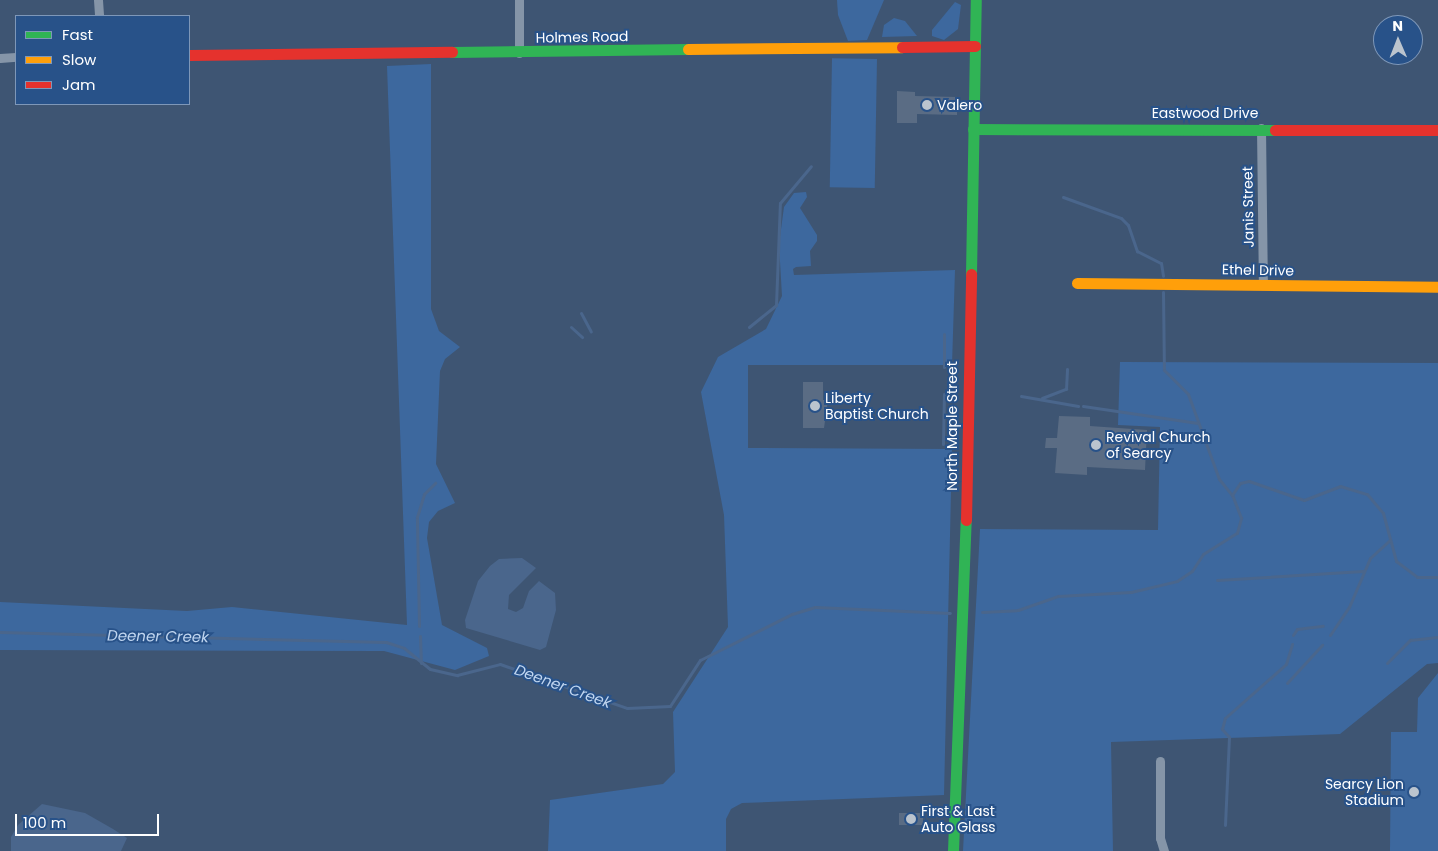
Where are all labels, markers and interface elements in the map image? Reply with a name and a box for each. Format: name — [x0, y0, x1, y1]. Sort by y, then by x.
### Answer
legend — [15, 15, 190, 105]
north arrow — [1373, 15, 1423, 65]
text: N — [1392, 16, 1403, 36]
text: Fast — [62, 24, 93, 45]
street label: Holmes Road — [536, 28, 628, 46]
text: Slow — [62, 49, 96, 70]
text: Jam — [62, 74, 96, 95]
place label: Valero — [937, 97, 982, 113]
marker: Valero — [921, 99, 933, 111]
street label: Eastwood Drive — [1152, 105, 1258, 121]
street label: Janis Street — [1239, 166, 1257, 248]
street label: Ethel Drive — [1222, 261, 1294, 279]
street label: North Maple Street — [944, 361, 960, 491]
place label: Liberty Baptist Church — [825, 390, 929, 422]
marker: Liberty Baptist Church — [809, 400, 821, 412]
place label: Revival Church of Searcy — [1106, 429, 1210, 462]
marker: Revival Church of Searcy — [1090, 439, 1102, 451]
water label: Deener Creek — [107, 626, 209, 646]
water label: Deener Creek — [512, 660, 614, 712]
place label: Searcy Lion Stadium — [1325, 776, 1404, 809]
marker: Searcy Lion Stadium — [1408, 786, 1420, 798]
place label: First & Last Auto Glass — [921, 803, 996, 836]
scale bar — [18, 804, 161, 836]
text: 100 m — [23, 812, 66, 833]
marker: First & Last Auto Glass — [905, 813, 917, 825]

